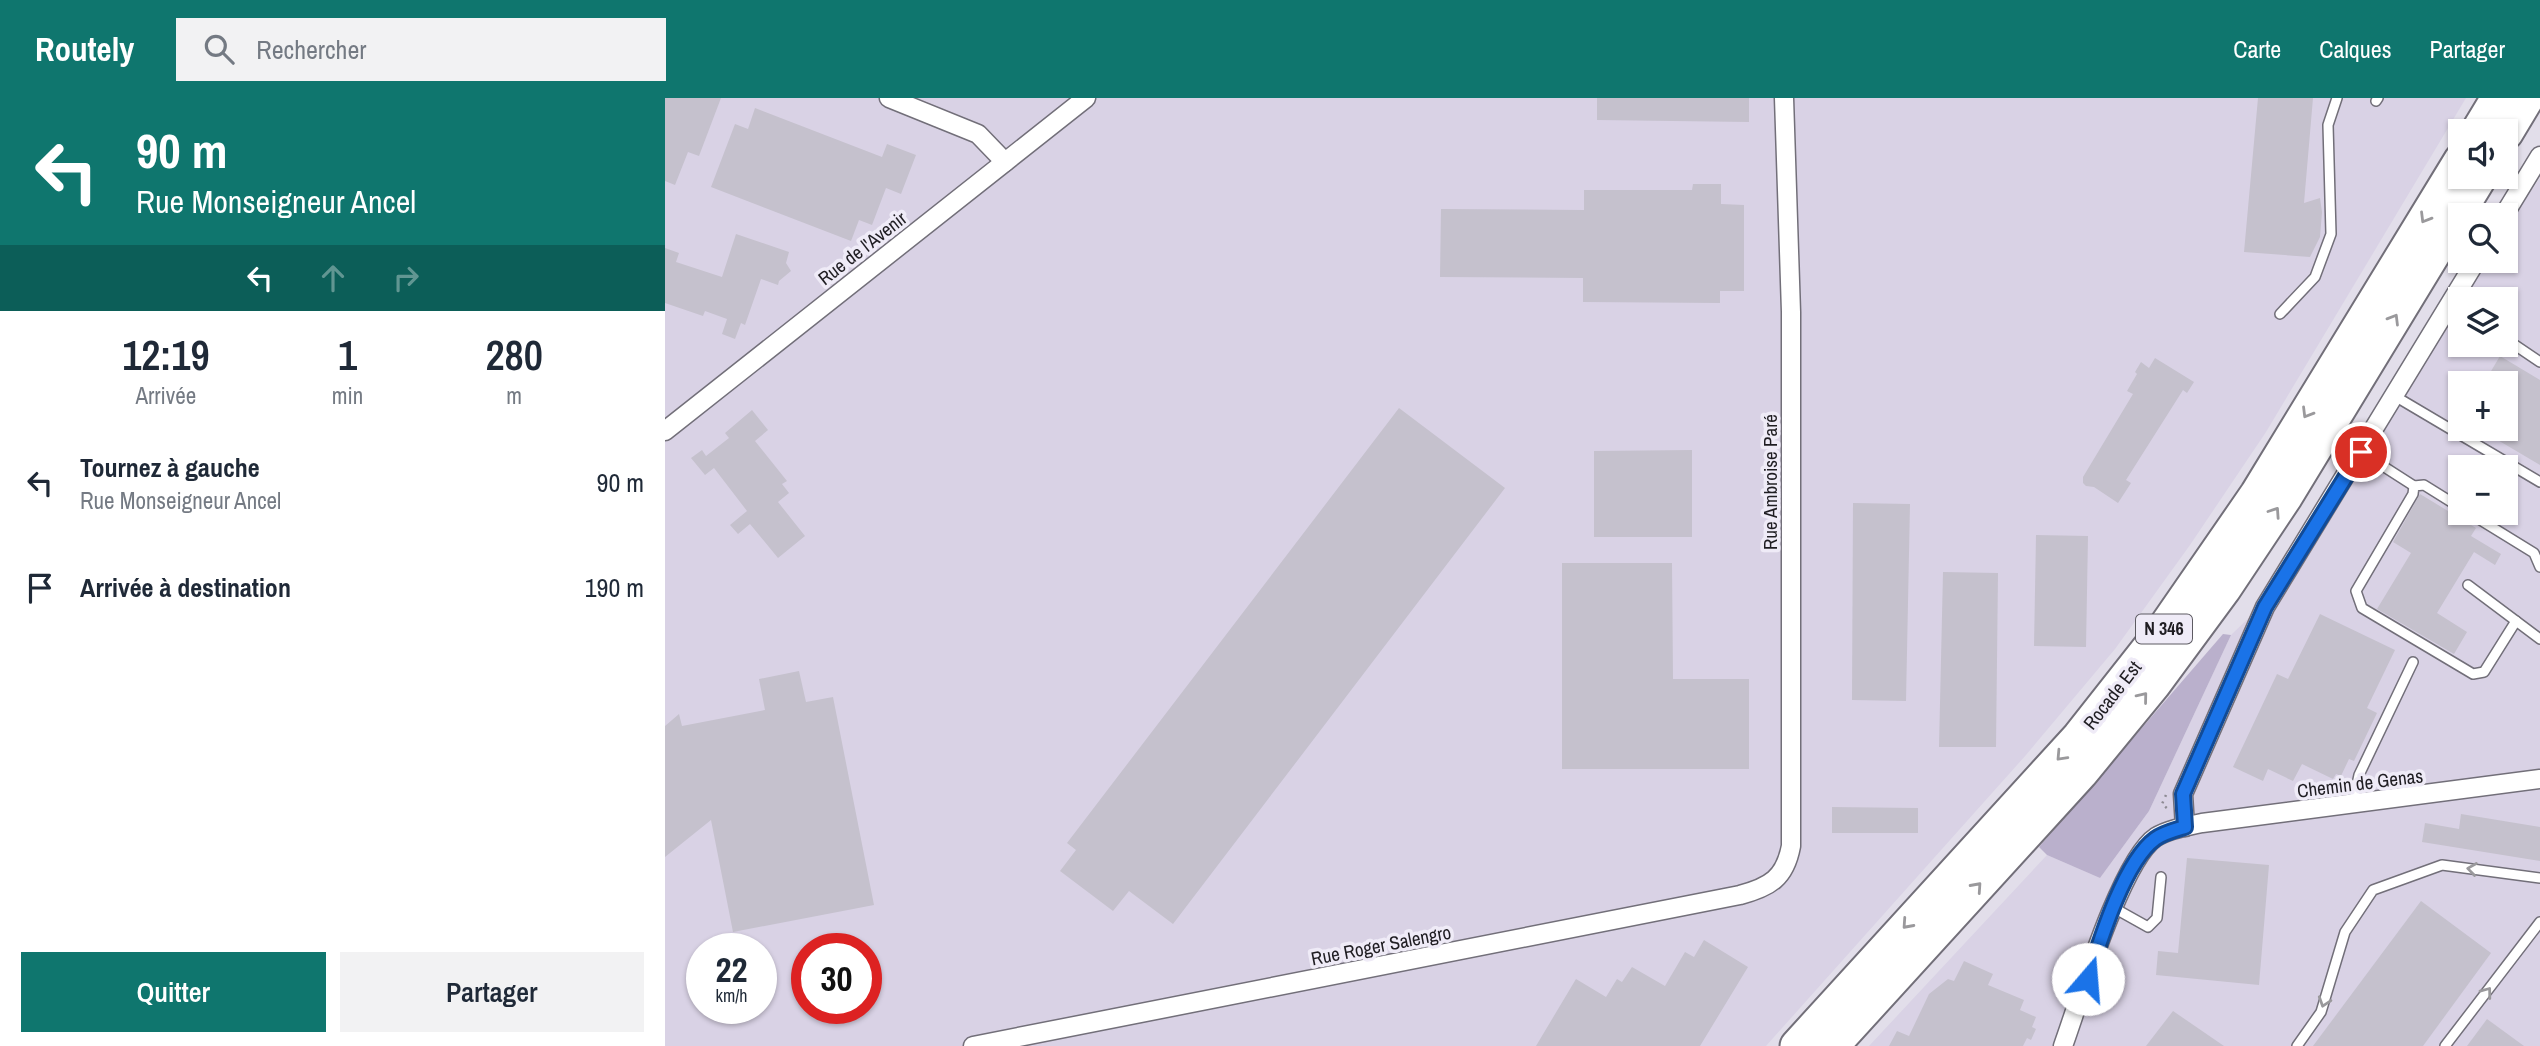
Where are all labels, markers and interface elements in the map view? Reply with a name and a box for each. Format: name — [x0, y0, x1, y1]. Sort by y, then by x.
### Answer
search box — [176, 18, 666, 81]
text: Routely — [35, 27, 134, 71]
icon: search — [200, 30, 238, 68]
text: Rechercher — [256, 32, 366, 67]
text: Carte — [2233, 33, 2281, 65]
text: Calques — [2319, 33, 2392, 65]
text: Partager — [2430, 33, 2505, 65]
text: 90 m — [136, 117, 228, 183]
map controls — [2448, 119, 2518, 525]
button: sound — [2448, 119, 2518, 189]
icon: left — [21, 126, 112, 217]
text: Rue Monseigneur Ancel — [136, 180, 416, 223]
button: search — [2448, 203, 2518, 273]
street label: Rue de l'Avenir — [812, 205, 912, 291]
one-way arrow — [2421, 211, 2434, 224]
icon: left — [241, 259, 279, 297]
icon: ahead — [314, 259, 352, 297]
icon: right — [387, 259, 425, 297]
button: layers — [2448, 287, 2518, 357]
one-way arrow — [2386, 313, 2399, 326]
text: 12:19 — [122, 327, 210, 383]
text: 1 — [338, 327, 357, 383]
text: 280 — [485, 327, 543, 383]
button: + — [2448, 371, 2518, 441]
text: Arrivée — [135, 380, 196, 411]
text: min — [332, 380, 363, 411]
text: m — [506, 380, 522, 411]
one-way arrow — [2303, 405, 2316, 418]
street label: Rue Ambroise Paré — [1757, 414, 1783, 550]
pin — [2331, 422, 2391, 482]
icon: arrive — [2342, 433, 2380, 471]
text: Tournez à gauche — [80, 450, 260, 485]
button: − — [2448, 455, 2518, 525]
icon: left — [21, 464, 59, 502]
text: 90 m — [597, 465, 644, 500]
text: Rue Monseigneur Ancel — [80, 485, 281, 516]
one-way arrow — [2267, 507, 2280, 520]
icon: arrive — [21, 569, 59, 607]
text: Arrivée à destination — [80, 570, 291, 605]
text: 190 m — [585, 570, 644, 605]
road number: N 346 — [2136, 614, 2192, 644]
street label: Rocade Est — [2077, 655, 2147, 735]
one-way arrow — [2134, 693, 2147, 705]
one-way arrow — [2057, 748, 2069, 761]
street label: Chemin de Genas — [2296, 762, 2425, 804]
one-way arrow — [2467, 861, 2478, 876]
one-way arrow — [1969, 882, 1981, 895]
one-way arrow — [1903, 916, 1916, 929]
street label: Rue Roger Salengro — [1309, 919, 1453, 971]
speed limit sign: 30 — [791, 933, 882, 1024]
position arrow — [2051, 942, 2125, 1016]
text: 22 — [716, 946, 747, 993]
button: Quitter — [21, 952, 326, 1032]
button: Partager — [340, 952, 644, 1032]
text: km/h — [716, 983, 748, 1008]
one-way arrow — [2478, 987, 2491, 999]
one-way arrow — [2318, 995, 2332, 1007]

